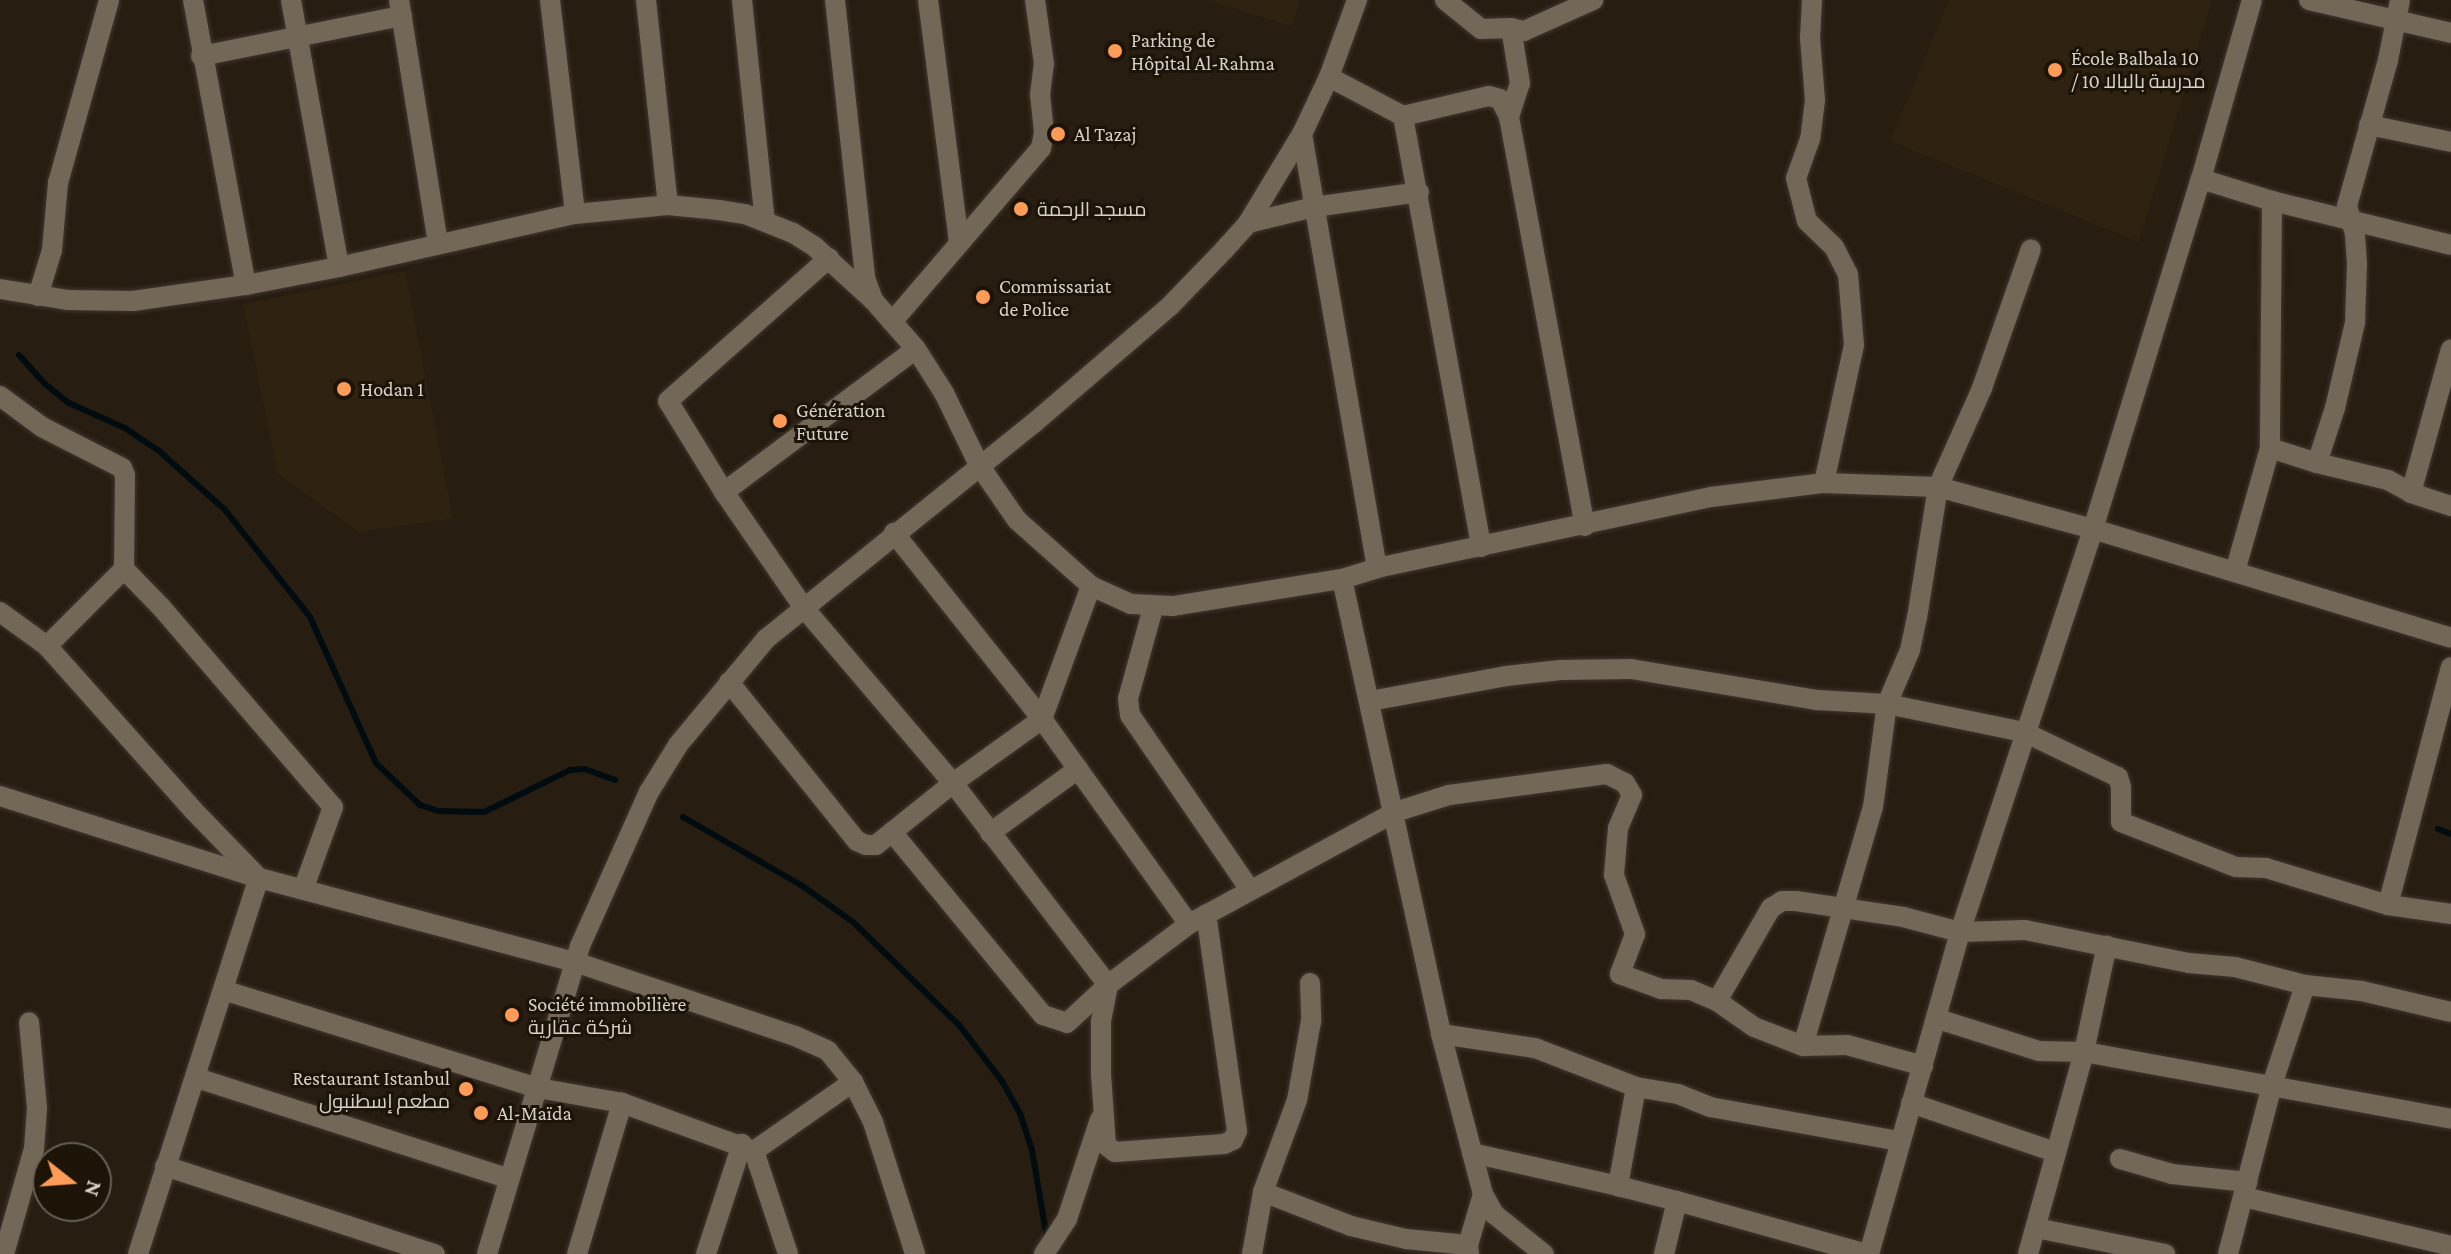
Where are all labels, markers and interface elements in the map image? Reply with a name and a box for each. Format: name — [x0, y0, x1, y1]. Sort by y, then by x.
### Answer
place label: Parking de Hôpital Al-Rahma — [1131, 28, 1275, 75]
marker: Parking de Hôpital Al-Rahma — [1106, 42, 1124, 60]
place label: École Balbala 10 / مدرسة بالبالا 10 — [2071, 46, 2206, 93]
marker: École Balbala 10 / مدرسة بالبالا 10 — [2046, 61, 2064, 79]
place label: Al Tazaj — [1074, 122, 1136, 146]
marker: Al Tazaj — [1049, 125, 1067, 143]
place label: مسجد الرحمة — [1037, 197, 1147, 221]
marker: مسجد الرحمة — [1012, 200, 1030, 218]
place label: Commissariat de Police — [999, 274, 1111, 321]
marker: Commissariat de Police — [974, 288, 992, 306]
place label: Hodan 1 — [360, 377, 424, 401]
marker: Hodan 1 — [335, 380, 353, 398]
place label: Génération Future — [796, 398, 885, 445]
marker: Génération Future — [771, 412, 789, 430]
place label: Société immobilière شركة عقارية — [528, 992, 686, 1039]
marker: Société immobilière شركة عقارية — [503, 1006, 521, 1024]
place label: Restaurant Istanbul مطعم إسطنبول — [292, 1066, 450, 1113]
marker: Restaurant Istanbul مطعم إسطنبول — [457, 1080, 475, 1098]
place label: Al-Maïda — [497, 1101, 572, 1125]
marker: Al-Maïda — [472, 1104, 490, 1122]
north arrow — [32, 1142, 112, 1222]
text: N — [79, 1178, 108, 1199]

